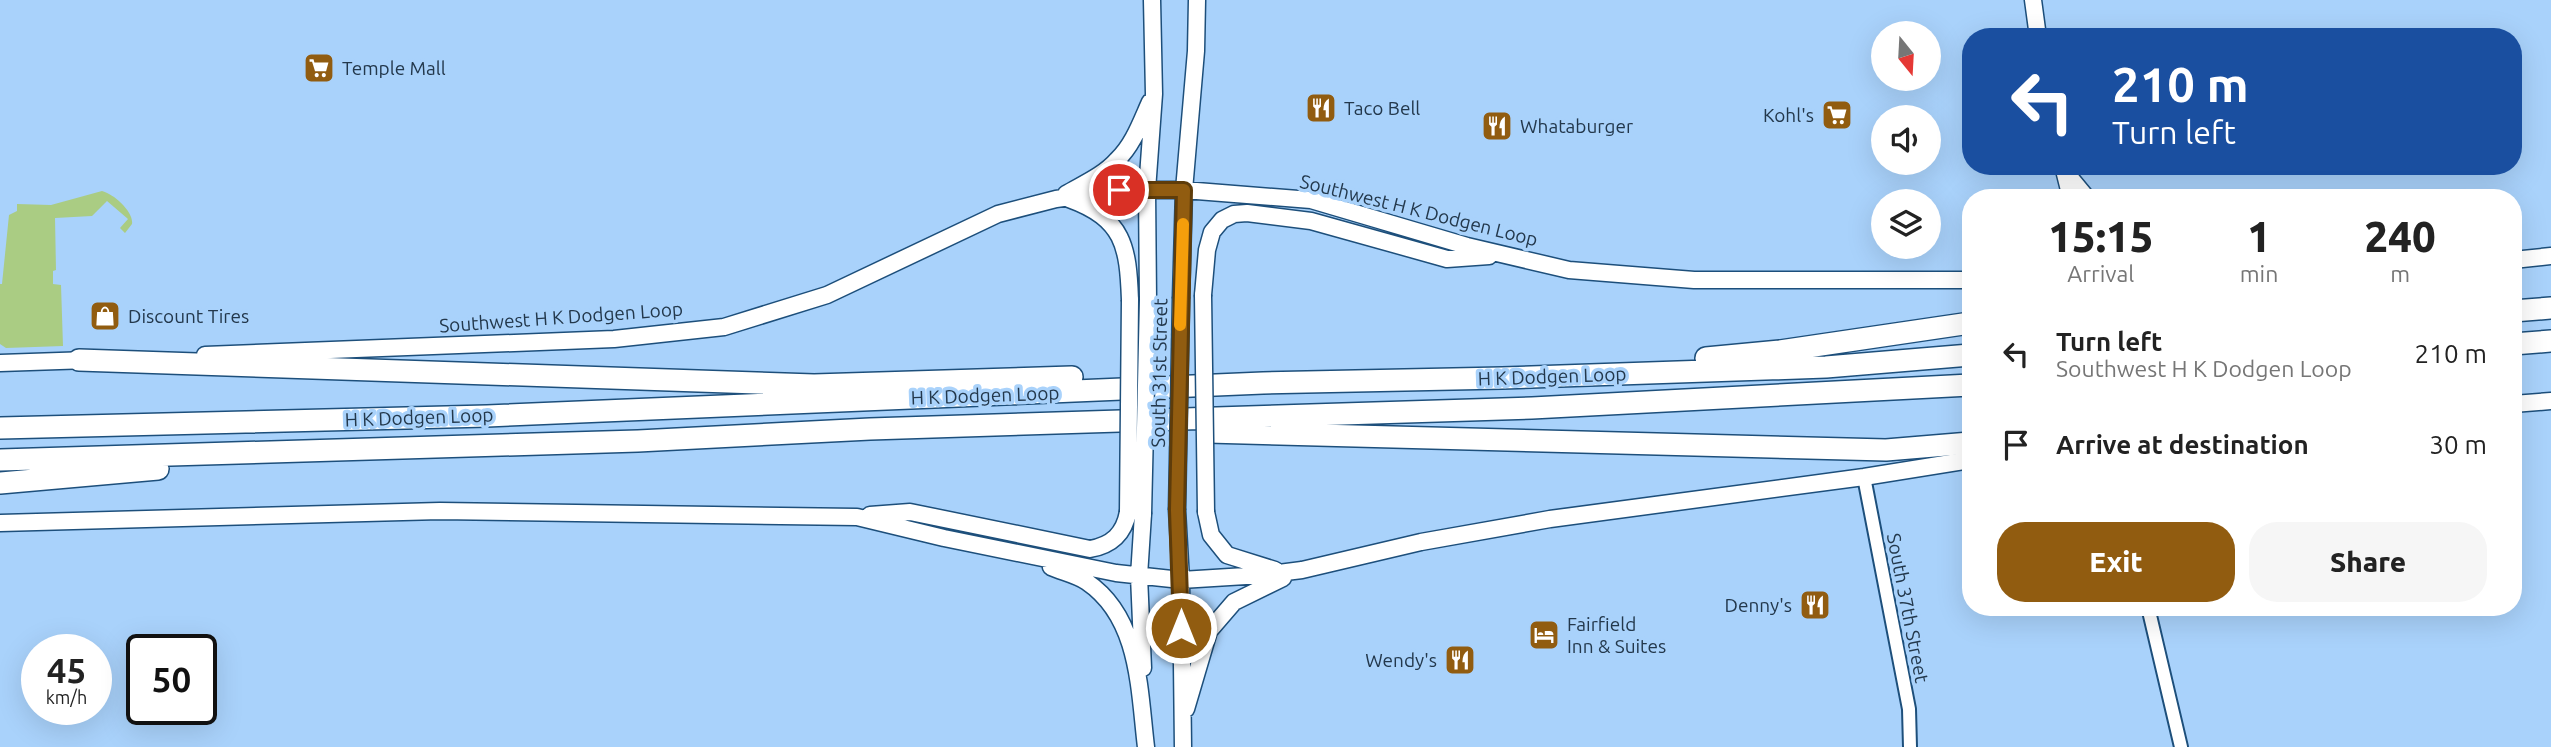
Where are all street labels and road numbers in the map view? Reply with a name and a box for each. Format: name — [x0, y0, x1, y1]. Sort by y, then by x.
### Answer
street label: Southwest H K Dodgen Loop — [1298, 170, 1540, 250]
street label: Southwest H K Dodgen Loop — [438, 298, 684, 336]
street label: South 31st Street — [1147, 298, 1171, 448]
street label: H K Dodgen Loop — [1477, 362, 1627, 390]
street label: H K Dodgen Loop — [910, 381, 1060, 409]
street label: H K Dodgen Loop — [344, 403, 494, 431]
street label: South 37th Street — [1883, 531, 1933, 685]

